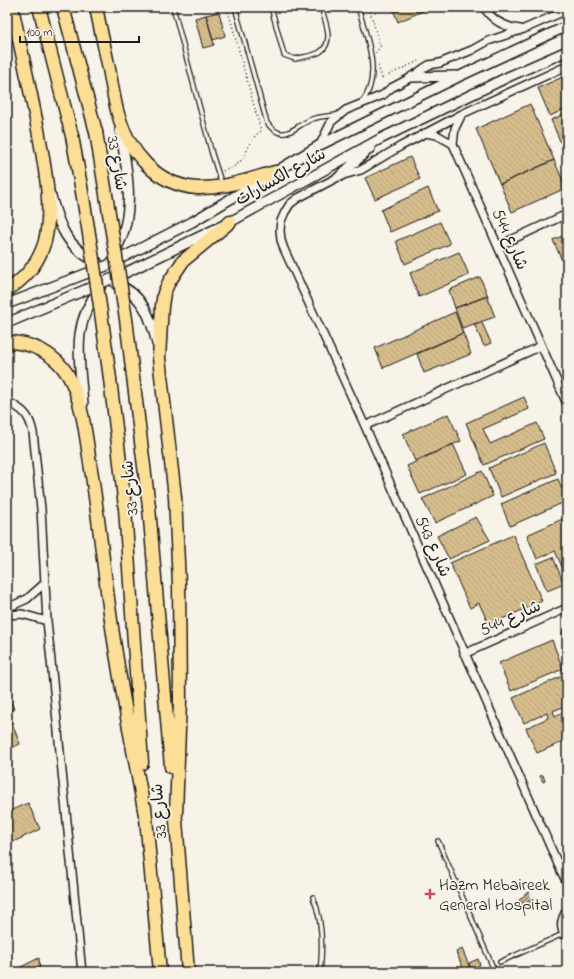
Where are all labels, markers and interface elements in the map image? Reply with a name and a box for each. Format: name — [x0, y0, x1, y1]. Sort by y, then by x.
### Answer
scale bar — [20, 18, 139, 44]
text: 100 m — [26, 24, 53, 42]
street label: شارع 33 — [99, 134, 134, 193]
street label: شارع الكسارات — [231, 142, 331, 213]
street label: شارع 544 — [485, 205, 534, 274]
street label: شارع 33 — [115, 459, 146, 517]
street label: شارع 543 — [408, 512, 457, 581]
street label: شارع 544 — [476, 594, 545, 643]
street label: شارع 33 — [145, 782, 174, 839]
place label: Hazm Mebaireek General Hospital — [439, 873, 552, 918]
marker: Hazm Mebaireek General Hospital — [424, 888, 436, 900]

